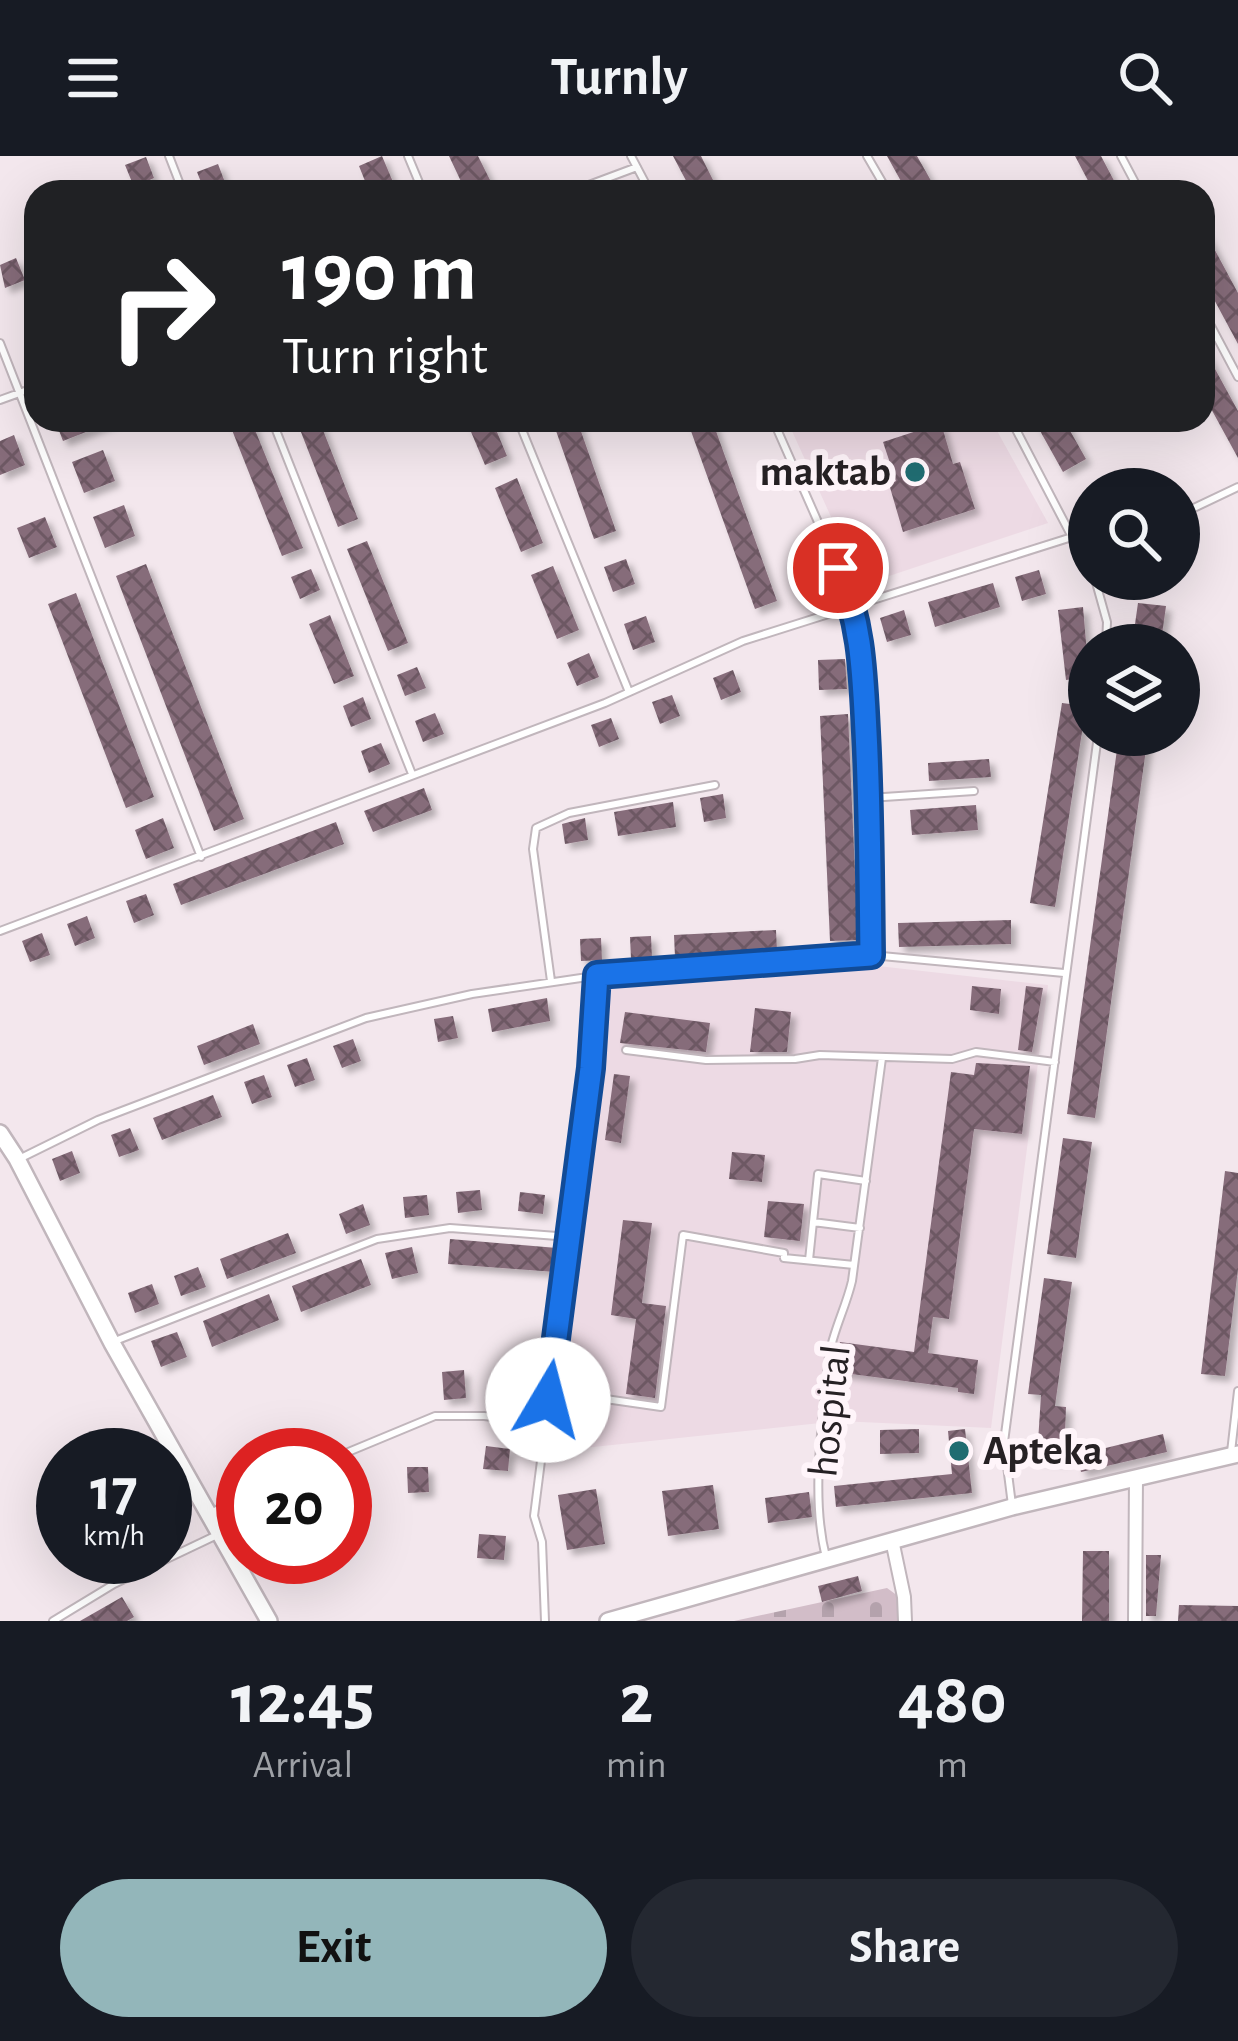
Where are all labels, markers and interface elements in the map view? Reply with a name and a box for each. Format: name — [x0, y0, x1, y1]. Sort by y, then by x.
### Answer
icon: menu — [60, 45, 126, 111]
icon: search — [1112, 45, 1178, 111]
text: Turnly — [550, 51, 688, 105]
icon: right — [84, 228, 240, 384]
text: 190 m — [282, 232, 477, 316]
text: Turn right — [282, 330, 488, 384]
place label: maktab — [760, 451, 891, 493]
marker: maktab — [902, 459, 928, 485]
map controls — [1068, 468, 1200, 756]
button: search — [1068, 468, 1200, 600]
pin — [787, 517, 889, 619]
icon: arrive — [805, 535, 871, 601]
button: layers — [1068, 624, 1200, 756]
position arrow — [485, 1337, 611, 1463]
street label: hospital — [802, 1343, 858, 1479]
speed limit sign: 20 — [216, 1428, 372, 1584]
place label: Apteka — [983, 1430, 1103, 1472]
marker: Apteka — [946, 1438, 972, 1464]
text: 17 — [90, 1461, 138, 1521]
text: km/h — [83, 1521, 145, 1551]
text: 12:45 — [231, 1664, 375, 1736]
text: 2 — [619, 1664, 653, 1736]
text: 480 — [898, 1664, 1007, 1736]
text: Arrival — [253, 1746, 353, 1785]
text: min — [606, 1746, 667, 1785]
text: m — [937, 1746, 968, 1785]
button: Exit — [60, 1879, 607, 2017]
button: Share — [631, 1879, 1178, 2017]

